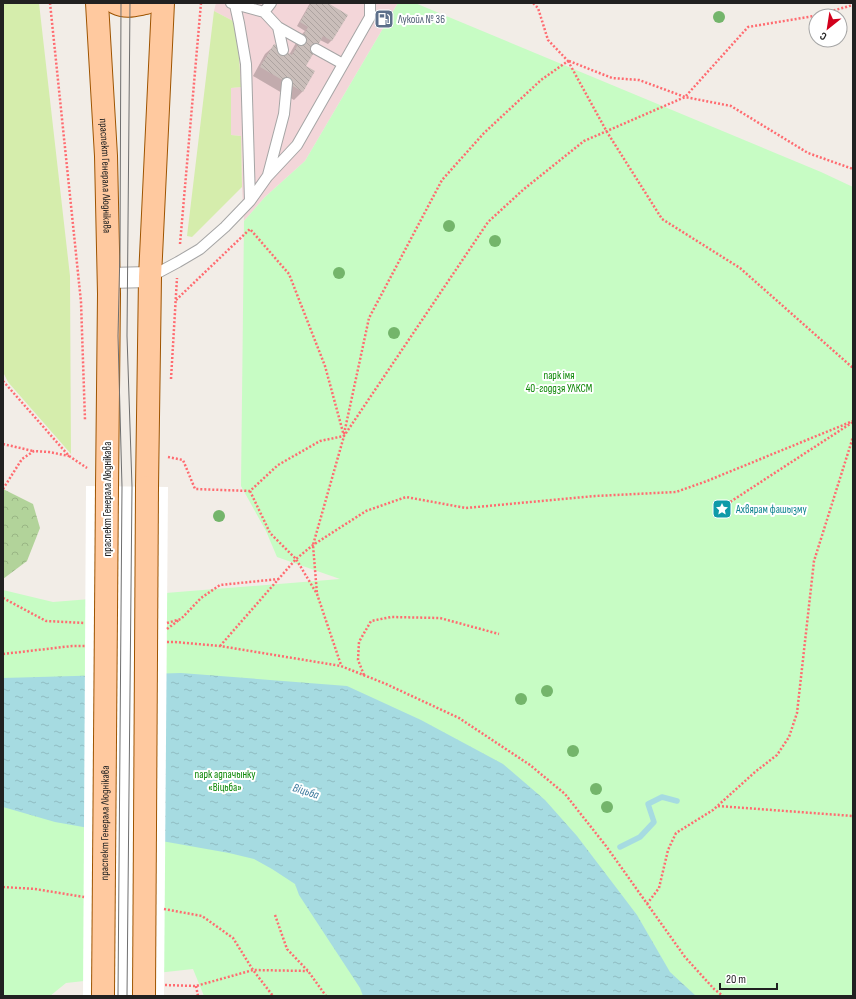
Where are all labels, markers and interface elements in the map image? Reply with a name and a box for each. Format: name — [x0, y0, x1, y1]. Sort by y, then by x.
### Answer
fuel station icon: Лукойл № 36 — [373, 8, 395, 30]
north arrow — [808, 8, 848, 48]
place label: Лукойл № 36 — [397, 13, 445, 26]
text: С — [817, 29, 829, 43]
street label: праспект Генерала Люднікава — [97, 118, 114, 233]
park label: парк імя 40-годдзя УЛКСМ — [526, 369, 592, 395]
street label: праспект Генерала Люднікава — [101, 442, 114, 556]
place icon: Ахвярам фашызму — [711, 498, 733, 520]
place label: Ахвярам фашызму — [735, 503, 807, 516]
street label: праспект Генерала Люднікава — [98, 765, 112, 881]
park label: парк адпачынку «Віцьба» — [195, 768, 256, 794]
water label: Віцьба — [291, 780, 321, 803]
scale bar — [720, 965, 777, 991]
text: 20 m — [726, 972, 746, 987]

